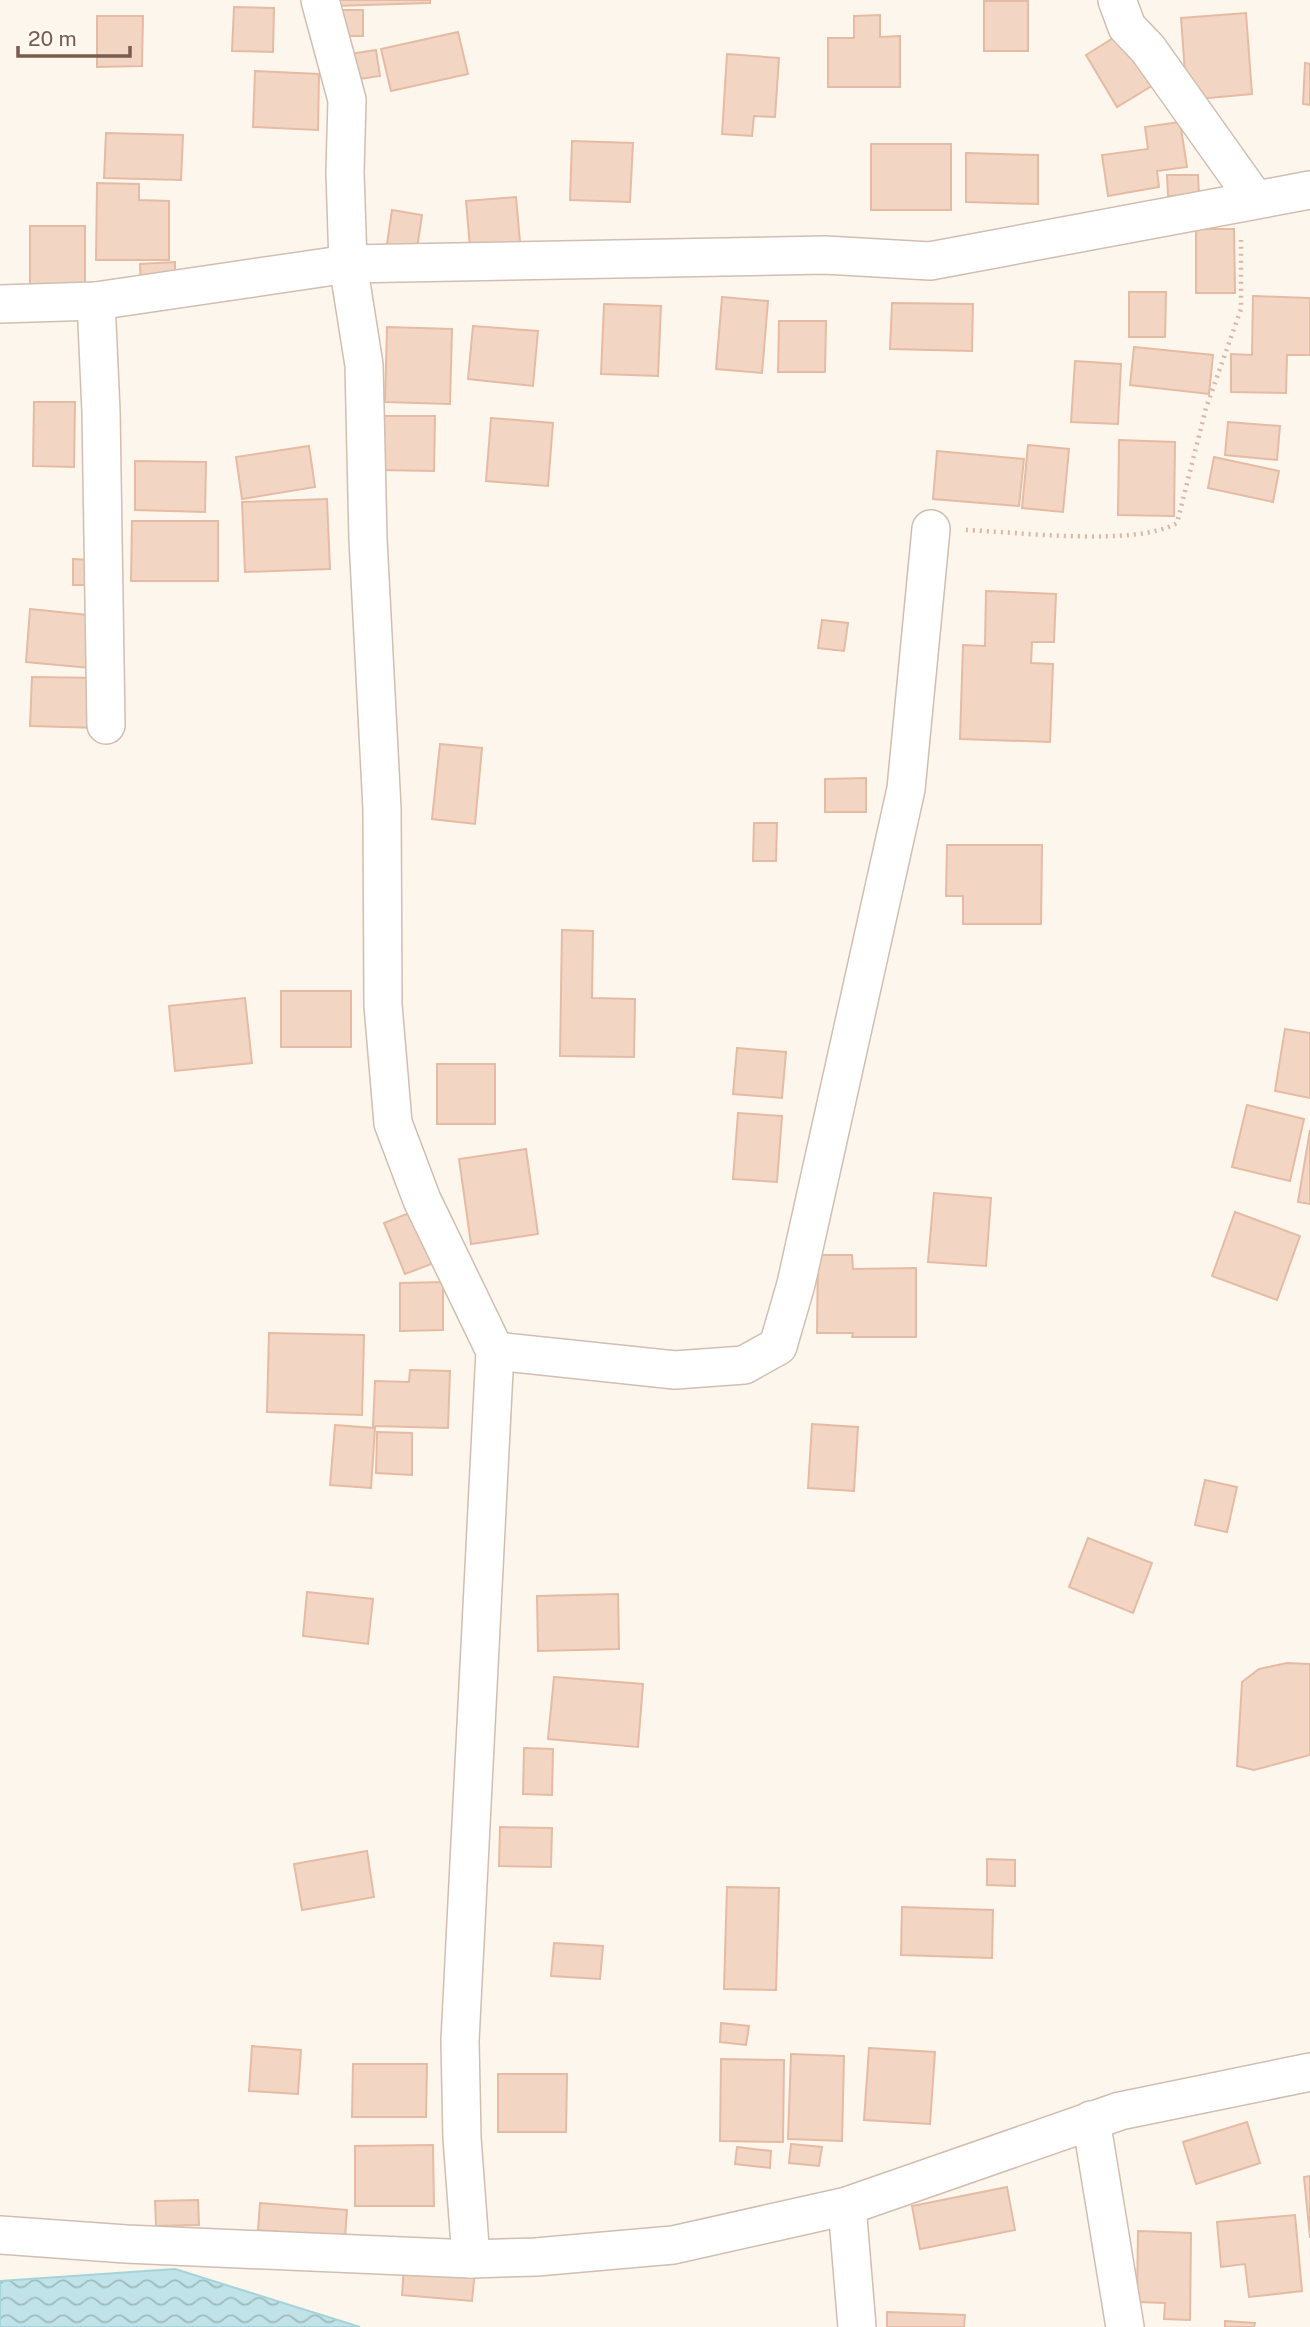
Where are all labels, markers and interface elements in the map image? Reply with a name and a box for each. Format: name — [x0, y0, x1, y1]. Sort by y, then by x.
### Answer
scale bar — [18, 14, 130, 58]
text: 20 m — [28, 26, 77, 51]

